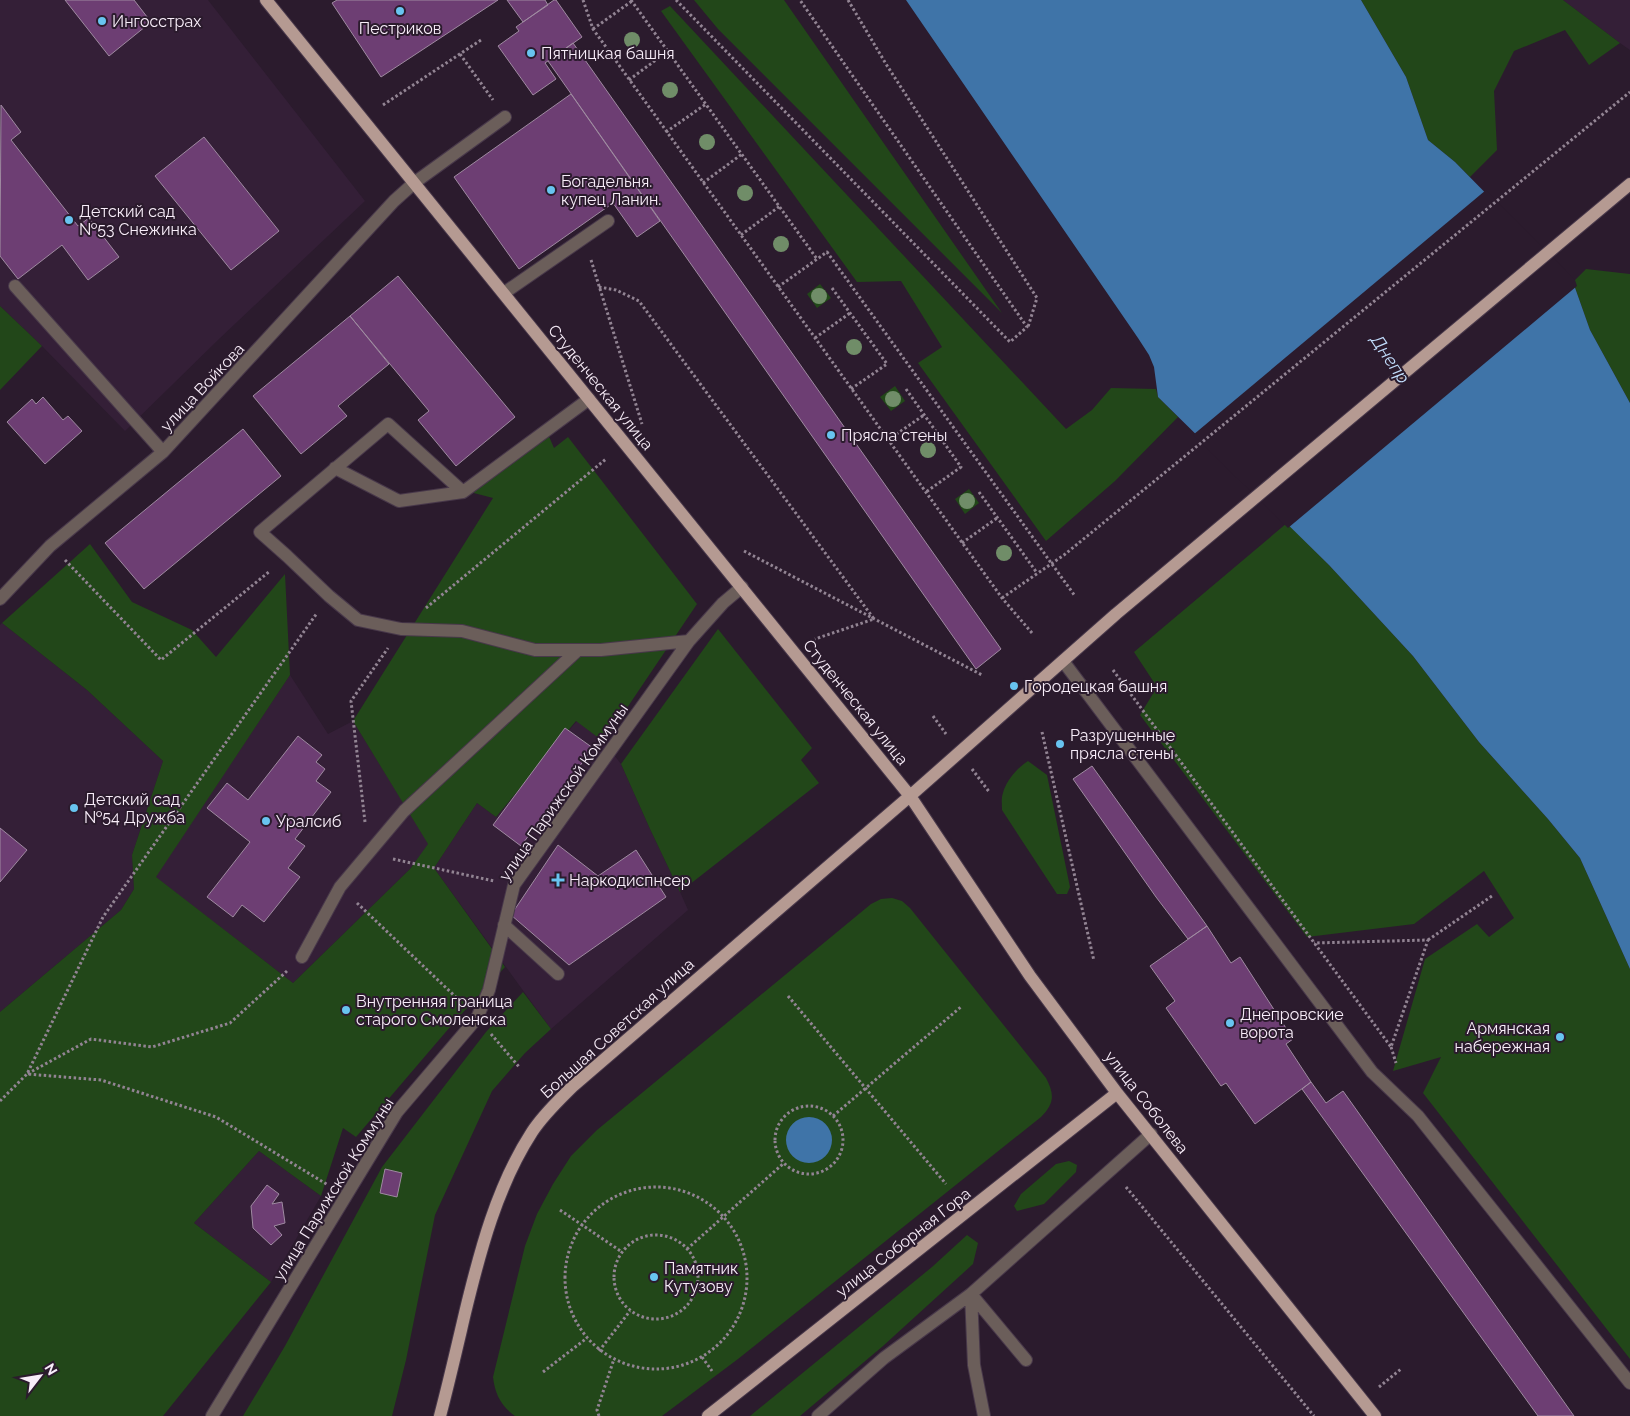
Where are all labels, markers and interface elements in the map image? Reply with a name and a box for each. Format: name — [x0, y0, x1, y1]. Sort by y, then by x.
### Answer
marker: Пестриков — [394, 5, 406, 17]
place label: Ингосстрах — [112, 12, 201, 31]
marker: Ингосстрах — [96, 15, 108, 27]
place label: Пестриков — [359, 19, 441, 38]
place label: Пятницкая башня — [541, 44, 675, 63]
marker: Пятницкая башня — [525, 47, 537, 59]
place label: Богадельня. купец Ланин. — [561, 172, 661, 209]
marker: Богадельня. купец Ланин. — [545, 184, 557, 196]
place label: Детский сад №53 Снежинка — [79, 202, 197, 239]
marker: Детский сад №53 Снежинка — [63, 214, 75, 226]
street label: Студенческая улица — [544, 321, 657, 454]
water label: Днепр — [1366, 329, 1414, 387]
street label: улица Войкова — [157, 339, 248, 435]
place label: Прясла стены — [841, 426, 947, 445]
marker: Прясла стены — [825, 429, 837, 441]
street label: Студенческая улица — [799, 636, 912, 769]
place label: Городецкая башня — [1024, 677, 1167, 696]
marker: Городецкая башня — [1008, 680, 1020, 692]
street label: улица Парижской Коммуны — [495, 700, 632, 884]
place label: Разрушенные прясла стены — [1070, 726, 1175, 763]
marker: Разрушенные прясла стены — [1054, 738, 1066, 750]
place label: Детский сад №54 Дружба — [84, 790, 185, 827]
marker: Детский сад №54 Дружба — [68, 802, 80, 814]
place label: Уралсиб — [276, 812, 342, 831]
marker: Уралсиб — [260, 815, 272, 827]
place label: Наркодиспнсер — [569, 871, 691, 890]
marker: Наркодиспнсер — [551, 873, 565, 887]
street label: Большая Советская улица — [537, 954, 698, 1102]
place label: Внутренняя граница старого Смоленска — [356, 992, 513, 1029]
marker: Внутренняя граница старого Смоленска — [340, 1004, 352, 1016]
place label: Днепровские ворота — [1240, 1005, 1344, 1042]
marker: Днепровские ворота — [1224, 1017, 1236, 1029]
place label: Армянская набережная — [1455, 1019, 1550, 1056]
marker: Армянская набережная — [1554, 1031, 1566, 1043]
street label: улица Соболева — [1101, 1047, 1193, 1157]
street label: улица Парижской Коммуны — [269, 1094, 398, 1284]
street label: улица Соборная Гора — [832, 1184, 974, 1301]
place label: Памятник Кутузову — [664, 1259, 738, 1296]
marker: Памятник Кутузову — [648, 1271, 660, 1283]
north arrow — [15, 1351, 65, 1401]
text: N — [42, 1361, 61, 1378]

